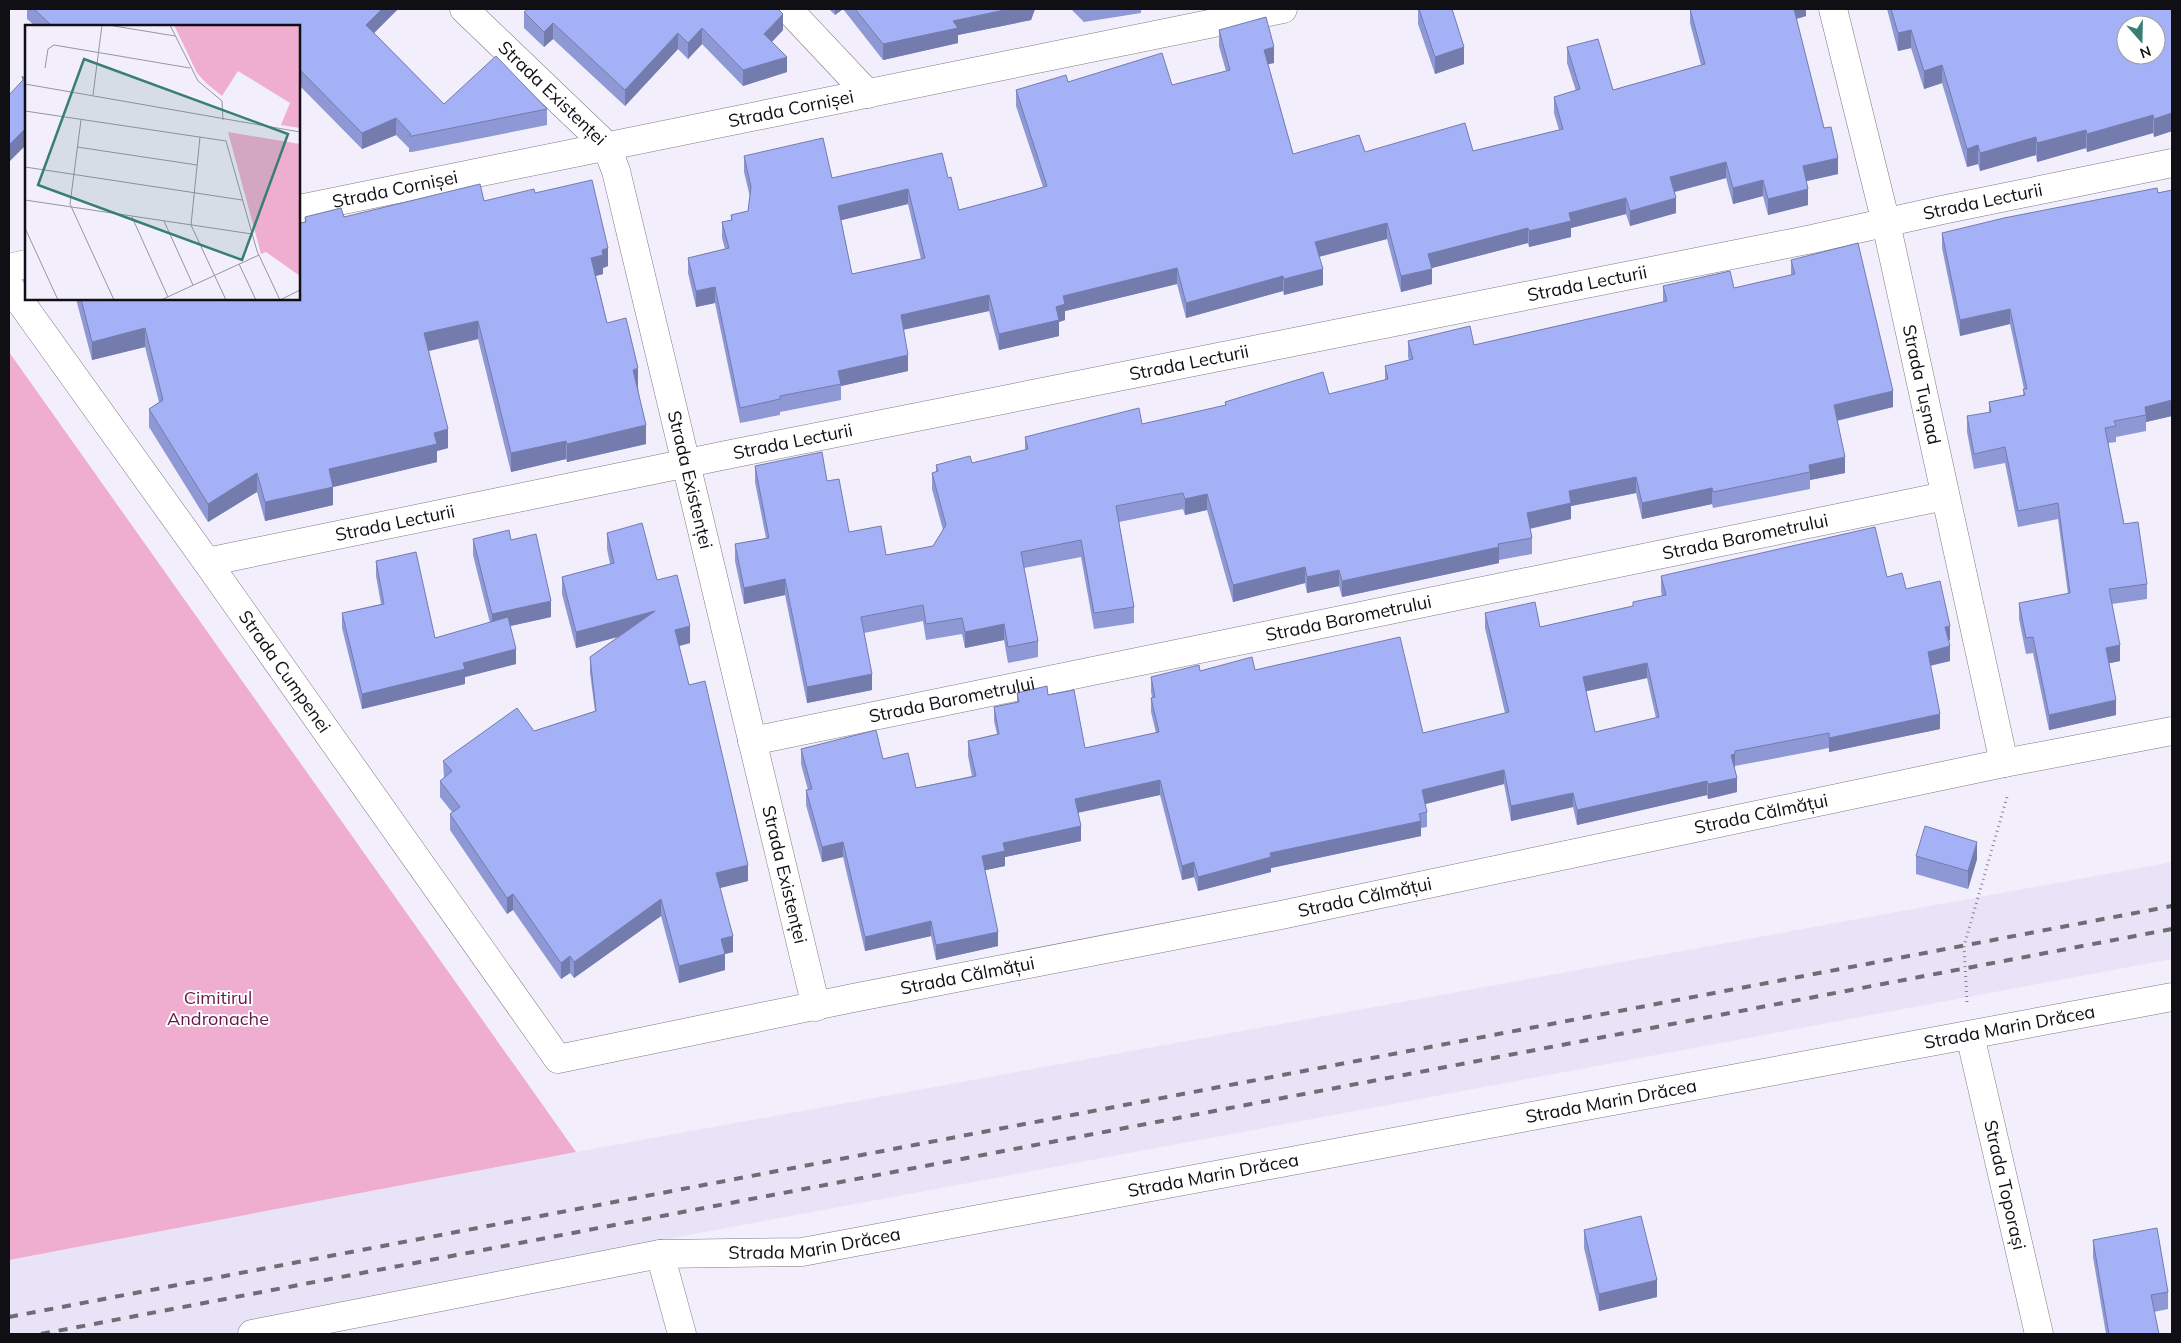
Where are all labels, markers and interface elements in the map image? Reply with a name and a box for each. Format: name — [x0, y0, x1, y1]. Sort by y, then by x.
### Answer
north arrow — [2116, 15, 2166, 65]
inset map — [25, 25, 300, 300]
street label: Strada Existenței — [493, 36, 611, 150]
text: N — [2137, 42, 2153, 62]
street label: Strada Cornișei — [726, 85, 856, 132]
street label: Strada Cornișei — [330, 165, 460, 213]
street label: Strada Lecturii — [1921, 178, 2044, 225]
street label: Strada Lecturii — [1525, 260, 1649, 306]
street label: Strada Tușnad — [1898, 322, 1946, 447]
street label: Strada Lecturii — [1127, 339, 1251, 386]
street label: Strada Existenței — [663, 408, 718, 551]
street label: Strada Lecturii — [731, 418, 854, 464]
street label: Strada Lecturii — [333, 499, 457, 546]
street label: Strada Barometrului — [1660, 508, 1830, 565]
street label: Strada Barometrului — [1264, 590, 1433, 646]
street label: Strada Cumpenei — [234, 606, 336, 737]
street label: Strada Barometrului — [867, 671, 1037, 728]
street label: Strada Călmățui — [1692, 788, 1830, 839]
street label: Strada Existenței — [757, 803, 812, 946]
street label: Strada Călmățui — [1296, 872, 1434, 922]
street label: Strada Călmățui — [898, 951, 1036, 1000]
park label: Cimitirul Andronache — [167, 986, 269, 1030]
street label: Strada Marin Drăcea — [1922, 1000, 2097, 1054]
street label: Strada Marin Drăcea — [1524, 1074, 1699, 1128]
street label: Strada Toporași — [1979, 1118, 2031, 1252]
street label: Strada Marin Drăcea — [1126, 1148, 1301, 1202]
street label: Strada Marin Drăcea — [728, 1222, 902, 1264]

